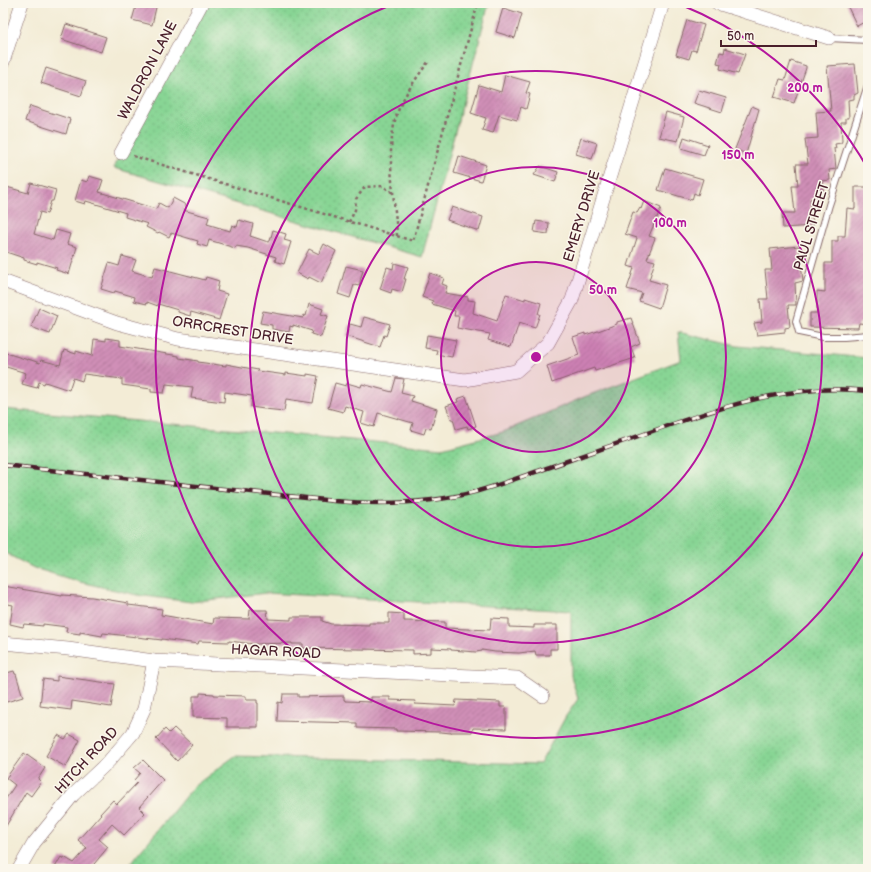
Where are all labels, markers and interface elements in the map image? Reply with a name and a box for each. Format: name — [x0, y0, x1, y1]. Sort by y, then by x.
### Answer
street label: WALDRON LANE — [114, 18, 181, 123]
scale bar — [721, 22, 816, 48]
text: 50 m — [727, 29, 754, 44]
text: 200 m — [787, 81, 823, 96]
text: 150 m — [722, 148, 754, 163]
street label: EMERY DRIVE — [559, 168, 603, 264]
street label: PAUL STREET — [790, 179, 833, 272]
text: 100 m — [653, 216, 687, 231]
text: 50 m — [589, 283, 617, 298]
street label: ORRCREST DRIVE — [171, 313, 295, 348]
centre of rings — [529, 350, 543, 364]
street label: HAGAR ROAD — [231, 641, 321, 662]
street label: HITCH ROAD — [51, 723, 122, 797]

